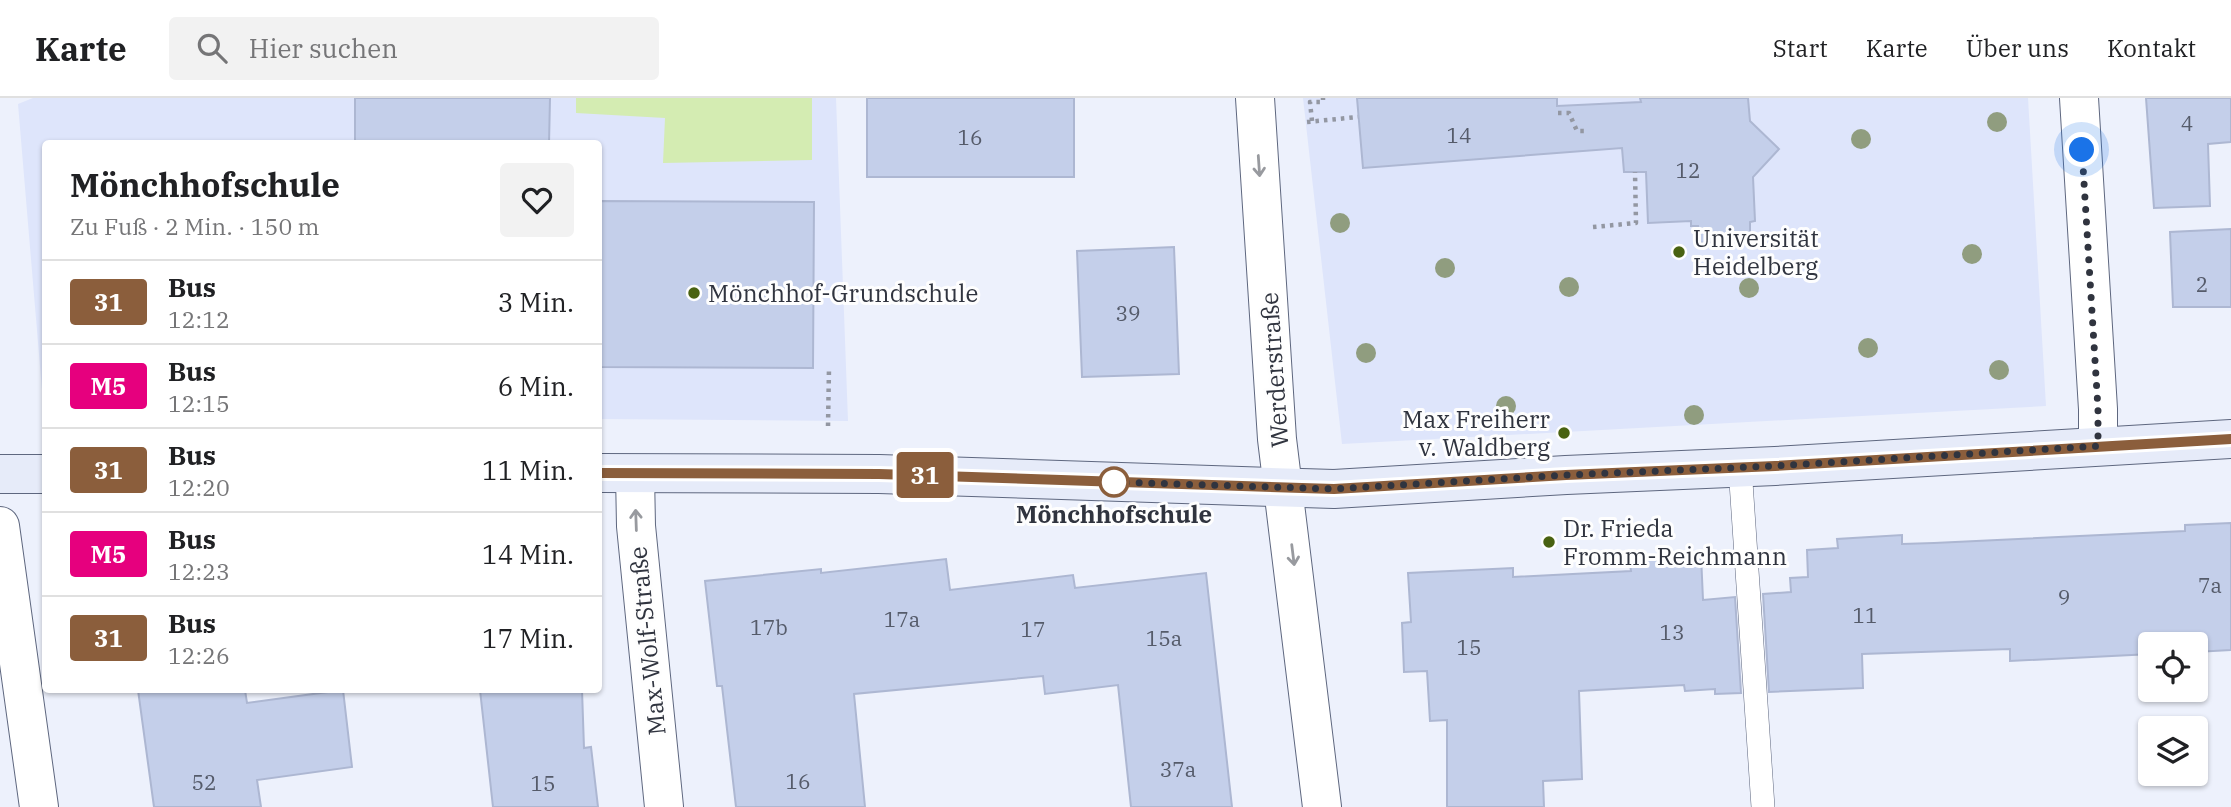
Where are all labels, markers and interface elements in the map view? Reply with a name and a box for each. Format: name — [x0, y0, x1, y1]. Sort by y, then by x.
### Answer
search box — [169, 17, 659, 80]
text: Karte — [35, 27, 127, 70]
icon: search — [193, 29, 231, 67]
text: Hier suchen — [249, 31, 398, 65]
text: Start — [1773, 32, 1828, 64]
text: Karte — [1866, 32, 1928, 64]
text: Über uns — [1966, 32, 2069, 64]
text: Kontakt — [2107, 32, 2196, 64]
house number: 4 — [2181, 109, 2193, 137]
house number: 14 — [1446, 121, 1472, 149]
house number: 16 — [957, 123, 983, 151]
your location — [2064, 132, 2099, 167]
one-way arrow — [1253, 154, 1266, 177]
house number: 12 — [1675, 156, 1701, 184]
text: Mönchhofschule — [70, 163, 340, 206]
button: heart — [500, 163, 574, 237]
text: Zu Fuß · 2 Min. · 150 m — [70, 211, 319, 241]
place label: Universität Heidelberg — [1693, 222, 1819, 282]
marker: Universität Heidelberg — [1671, 244, 1687, 260]
text: Bus — [168, 270, 216, 304]
house number: 2 — [2196, 270, 2208, 298]
place label: Mönchhof-Grundschule — [708, 277, 978, 309]
text: 3 Min. — [498, 285, 574, 319]
marker: Mönchhof-Grundschule — [686, 285, 702, 301]
text: 31 — [94, 286, 123, 318]
street label: Werderstraße — [1253, 291, 1295, 449]
house number: 39 — [1115, 299, 1141, 327]
text: 12:12 — [168, 304, 230, 334]
text: Bus — [168, 354, 216, 388]
text: 6 Min. — [498, 369, 574, 403]
text: M5 — [91, 370, 126, 402]
text: 12:15 — [168, 388, 230, 418]
place label: Max Freiherr v. Waldberg — [1402, 403, 1550, 463]
marker: Max Freiherr v. Waldberg — [1556, 425, 1572, 441]
text: Bus — [168, 438, 216, 472]
line badge: 31 — [894, 452, 956, 498]
text: 11 Min. — [482, 453, 574, 487]
text: 31 — [94, 454, 123, 486]
text: 31 — [911, 459, 939, 491]
marker: Mönchhofschule — [1099, 467, 1129, 497]
text: 12:20 — [168, 472, 230, 502]
place label: Mönchhofschule — [1016, 498, 1212, 530]
one-way arrow — [630, 508, 643, 531]
place label: Dr. Frieda Fromm-Reichmann — [1563, 512, 1787, 572]
text: Bus — [168, 522, 216, 556]
marker: Dr. Frieda Fromm-Reichmann — [1541, 534, 1557, 550]
text: 14 Min. — [482, 537, 574, 571]
text: M5 — [91, 538, 126, 570]
one-way arrow — [1286, 543, 1299, 565]
street label: Max-Wolf-Straße — [621, 545, 673, 737]
text: 12:23 — [168, 556, 230, 586]
house number: 7a — [2198, 571, 2222, 599]
house number: 9 — [2058, 583, 2070, 611]
house number: 11 — [1852, 601, 1878, 629]
house number: 17a — [884, 605, 920, 633]
text: Bus — [168, 606, 216, 640]
house number: 17b — [750, 613, 788, 641]
house number: 17 — [1020, 615, 1046, 643]
house number: 13 — [1659, 618, 1685, 646]
text: 17 Min. — [482, 621, 574, 655]
text: 31 — [94, 622, 123, 654]
house number: 15a — [1146, 624, 1182, 652]
map controls — [2138, 632, 2208, 786]
button: locate — [2138, 632, 2208, 702]
house number: 15 — [1456, 633, 1482, 661]
text: 12:26 — [168, 640, 230, 670]
button: layers — [2138, 716, 2208, 786]
house number: 37a — [1160, 755, 1196, 783]
house number: 16 — [785, 767, 811, 795]
house number: 52 — [191, 768, 217, 796]
house number: 15 — [530, 769, 556, 797]

